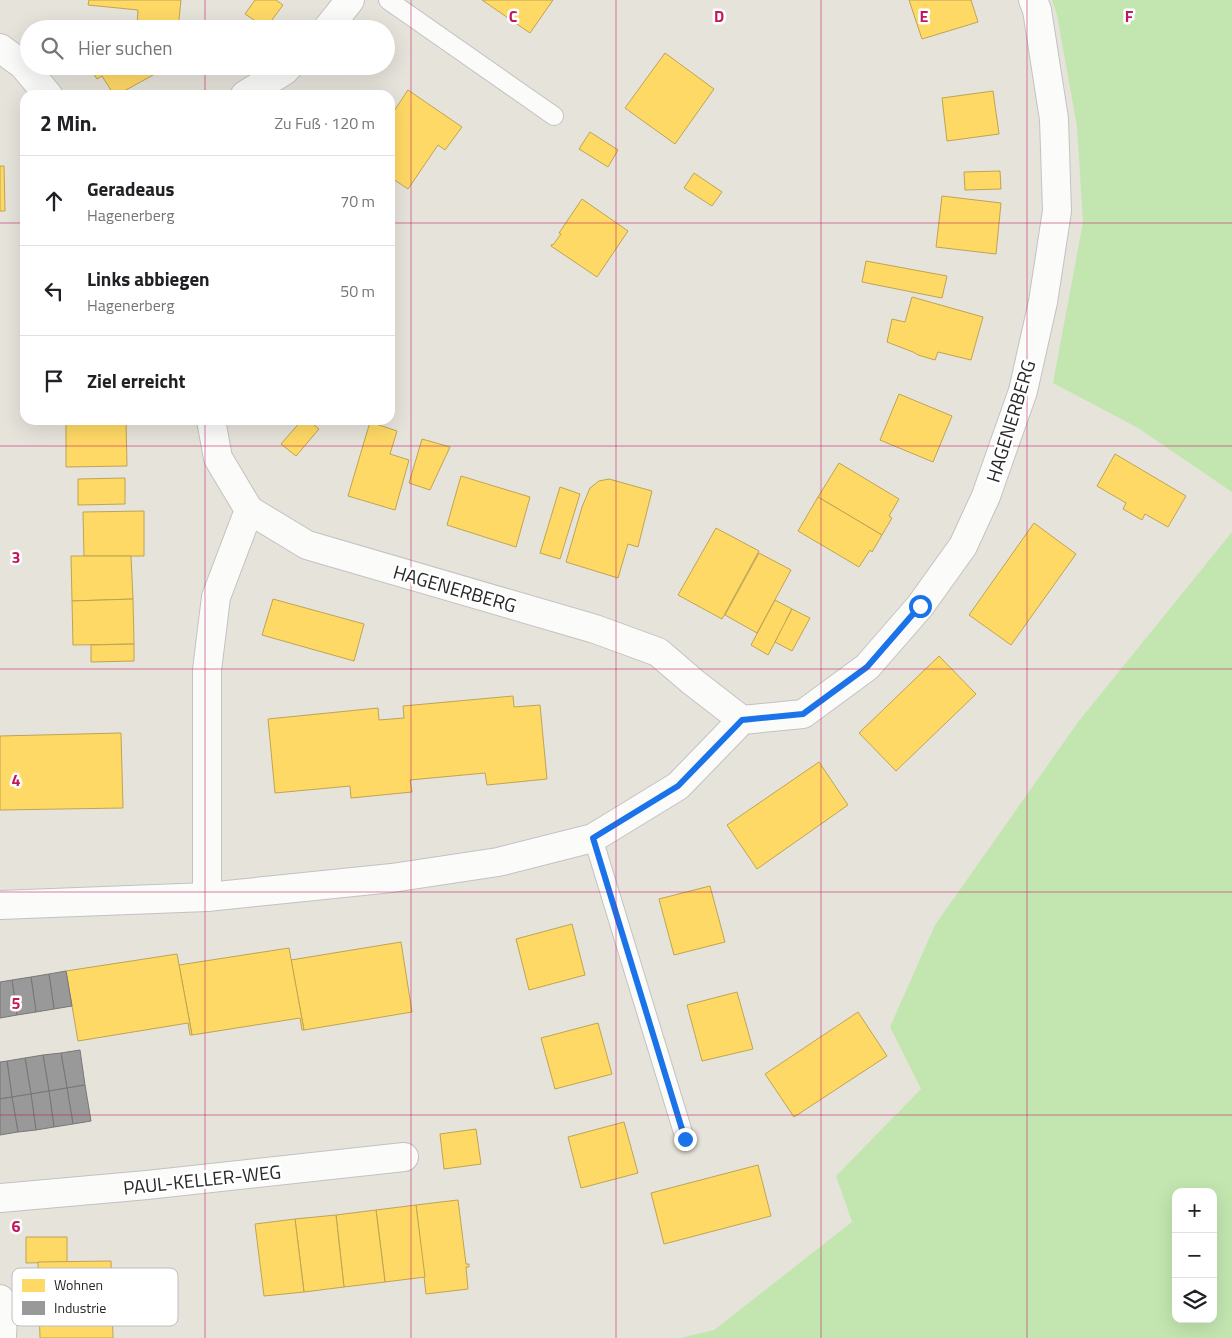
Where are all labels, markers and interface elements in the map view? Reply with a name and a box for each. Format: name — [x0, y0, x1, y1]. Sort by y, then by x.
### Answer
text: C — [509, 4, 518, 28]
text: D — [714, 4, 724, 28]
text: E — [920, 4, 929, 28]
text: F — [1125, 4, 1134, 28]
search box — [20, 20, 395, 75]
text: Hier suchen — [78, 33, 173, 62]
icon: search — [38, 34, 66, 62]
text: 2 Min. — [40, 107, 97, 139]
text: Zu Fuß · 120 m — [274, 111, 375, 135]
text: Geradeaus — [87, 174, 174, 203]
icon: ahead — [40, 187, 68, 215]
text: 70 m — [340, 189, 375, 213]
text: Hagenerberg — [87, 203, 174, 227]
text: Links abbiegen — [87, 264, 210, 293]
icon: left — [40, 277, 68, 305]
text: 50 m — [340, 279, 375, 303]
text: Hagenerberg — [87, 293, 174, 317]
street label: HAGENERBERG — [978, 356, 1042, 486]
text: Ziel erreicht — [87, 366, 185, 395]
icon: arrive — [40, 367, 68, 395]
text: 3 — [12, 545, 20, 569]
street label: HAGENERBERG — [390, 557, 520, 619]
route start — [909, 595, 932, 618]
text: 4 — [12, 768, 21, 792]
text: 5 — [12, 991, 21, 1015]
route end — [674, 1128, 697, 1151]
street label: PAUL-KELLER-WEG — [122, 1156, 282, 1202]
map controls — [1172, 1188, 1217, 1323]
button: + — [1172, 1188, 1217, 1233]
text: 6 — [12, 1214, 21, 1238]
button: − — [1172, 1233, 1217, 1278]
legend — [12, 1268, 178, 1326]
text: Wohnen — [54, 1274, 103, 1295]
button: layers — [1172, 1278, 1217, 1323]
text: Industrie — [54, 1297, 106, 1318]

